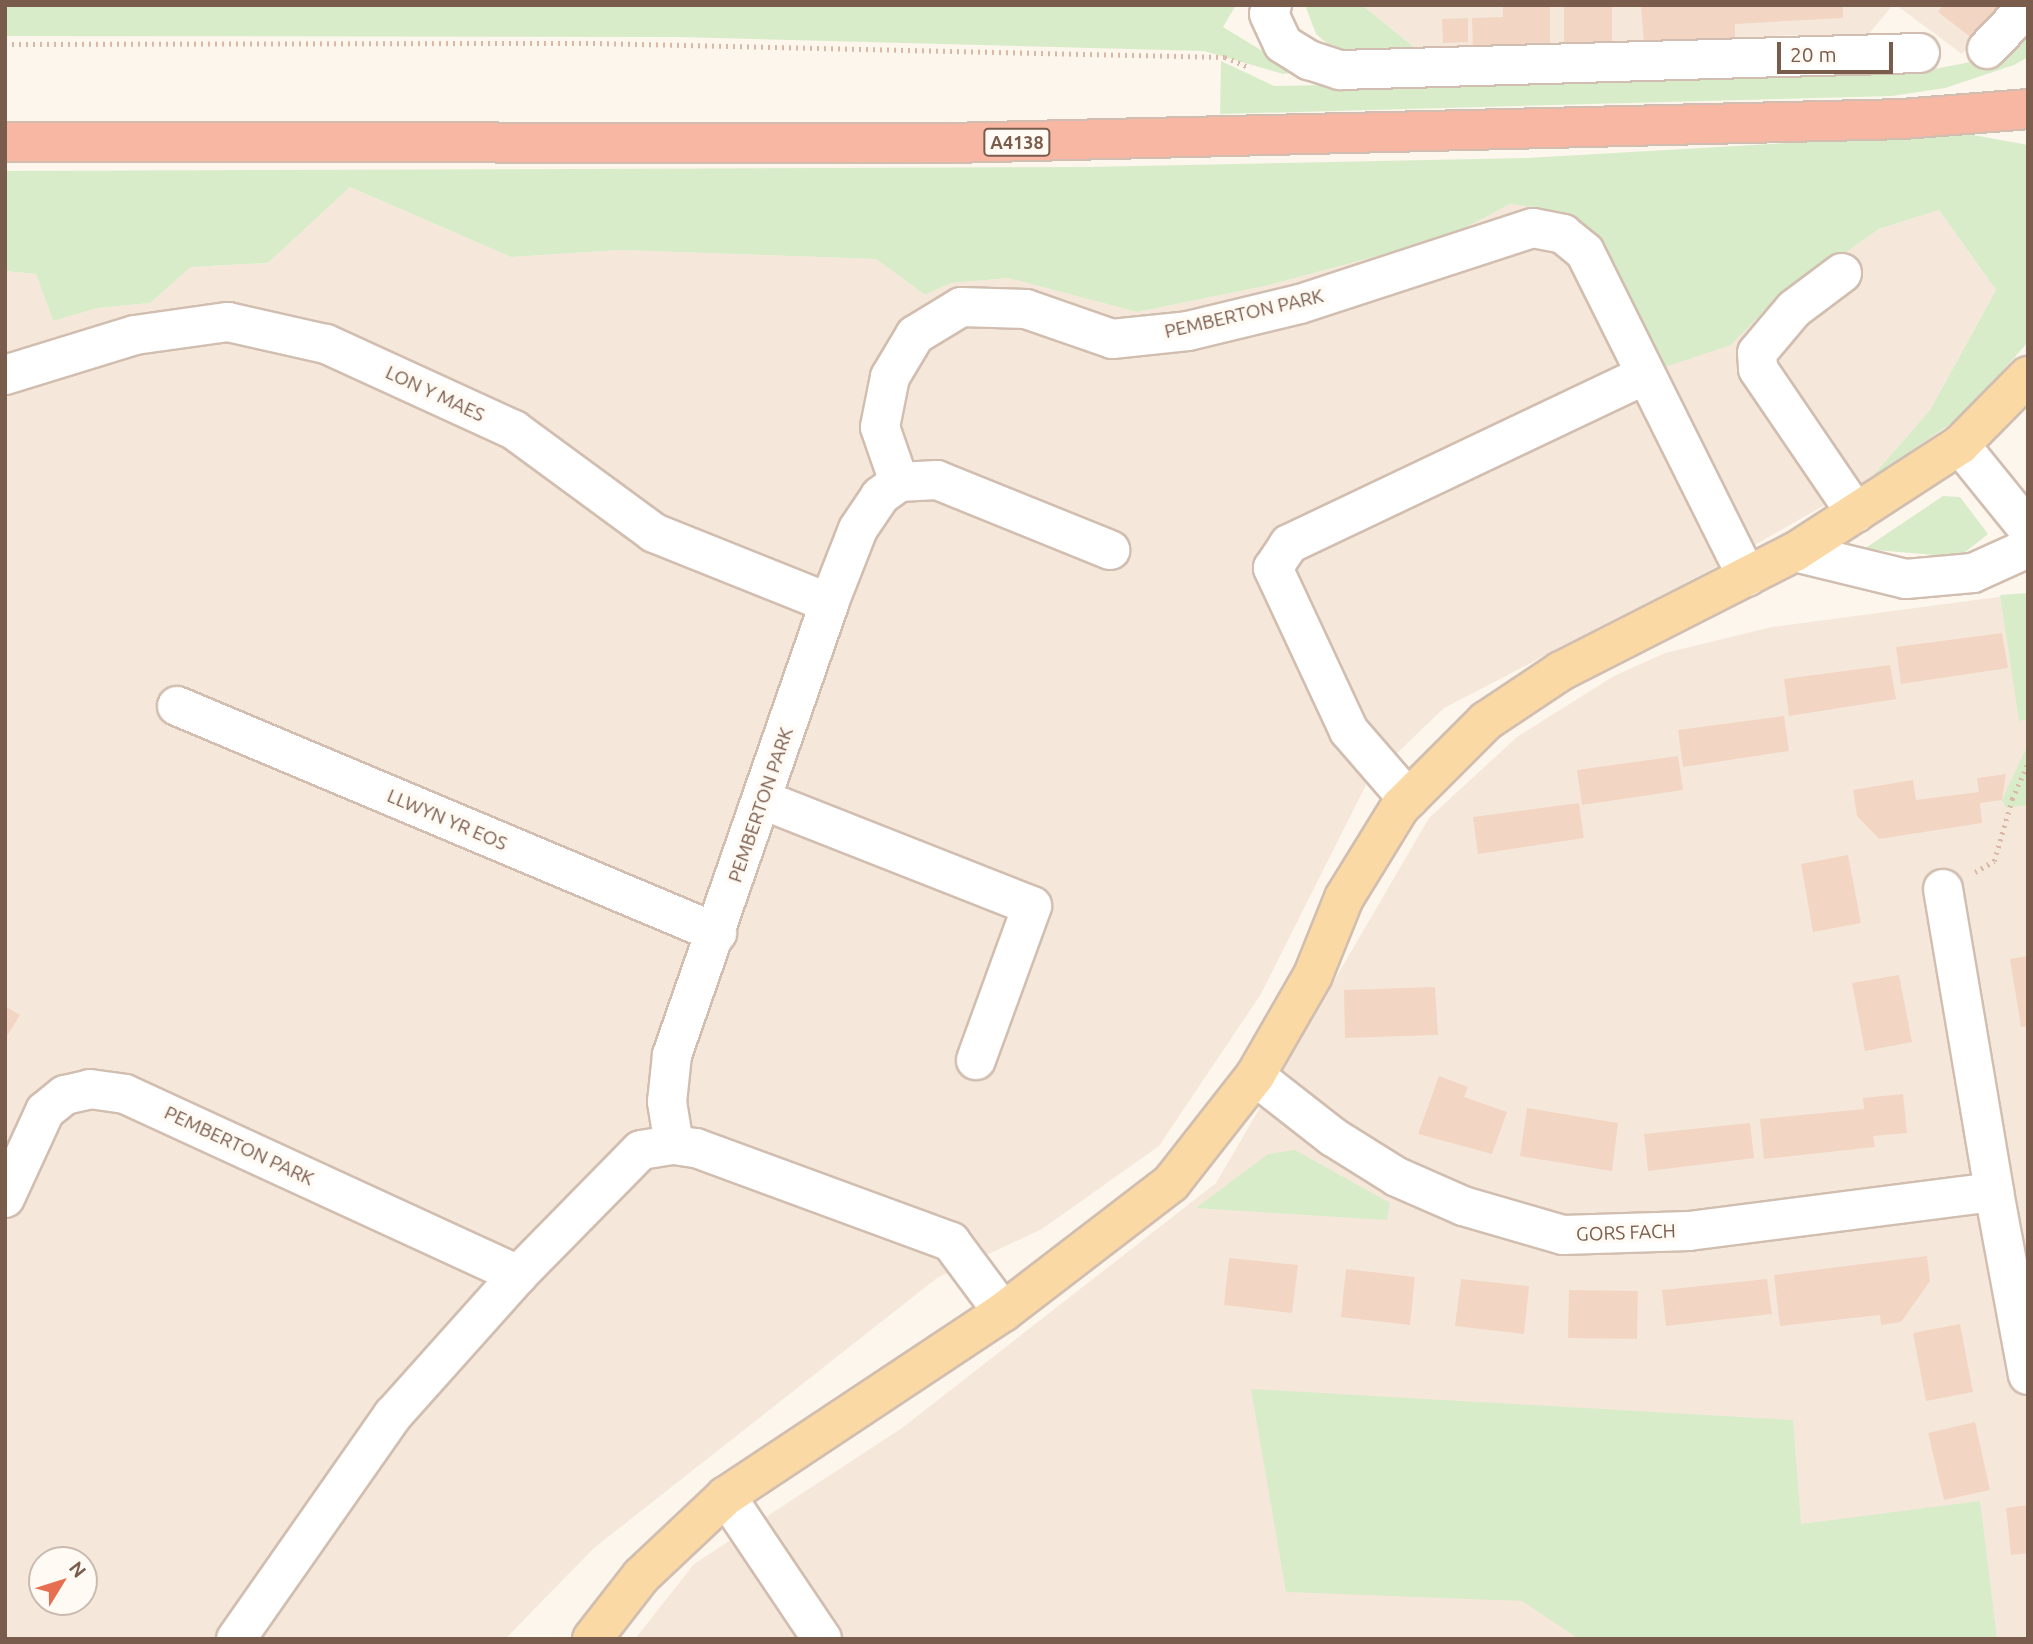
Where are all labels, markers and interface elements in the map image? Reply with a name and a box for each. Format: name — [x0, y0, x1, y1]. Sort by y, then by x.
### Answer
scale bar — [1781, 28, 1896, 72]
text: 20 m — [1790, 42, 1837, 66]
road number: A4138 — [982, 127, 1052, 156]
street label: PEMBERTON PARK — [1162, 285, 1326, 343]
street label: LON Y MAES — [382, 361, 488, 427]
street label: PEMBERTON PARK — [724, 725, 798, 885]
street label: LLWYN YR EOS — [384, 785, 510, 855]
street label: PEMBERTON PARK — [161, 1101, 317, 1191]
street label: GORS FACH — [1576, 1220, 1676, 1246]
north arrow — [28, 1546, 98, 1616]
text: N — [65, 1557, 91, 1582]

